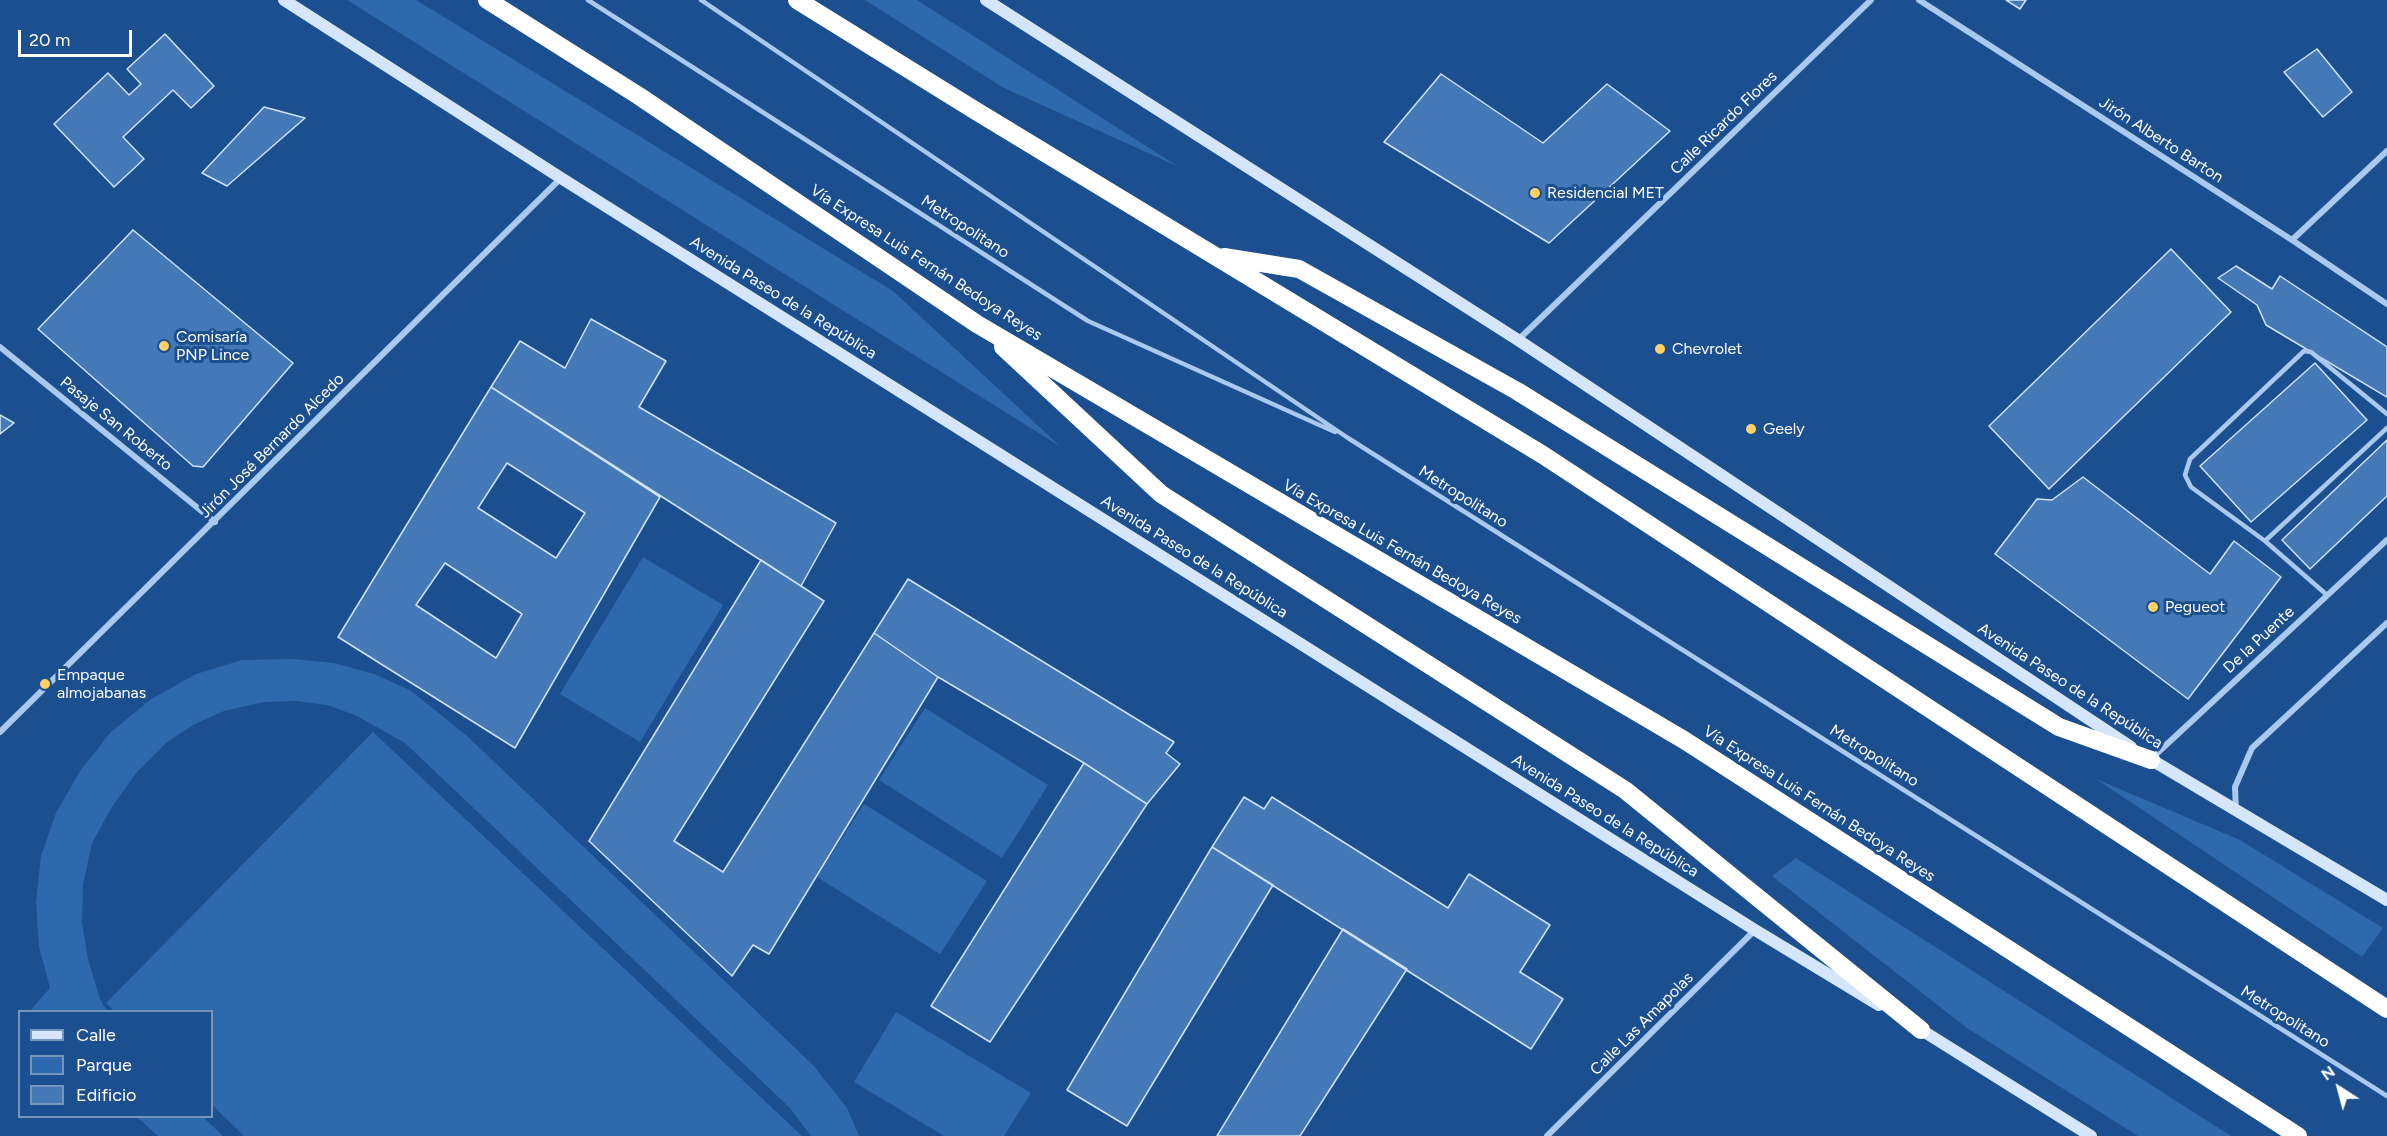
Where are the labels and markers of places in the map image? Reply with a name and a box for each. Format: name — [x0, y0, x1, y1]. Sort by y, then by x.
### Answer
place label: Residencial MET — [1547, 183, 1664, 203]
marker: Residencial MET — [1528, 186, 1542, 200]
place label: Comisaría PNP Lince — [176, 327, 249, 365]
marker: Comisaría PNP Lince — [157, 339, 171, 353]
place label: Chevrolet — [1672, 339, 1742, 359]
marker: Chevrolet — [1653, 342, 1667, 356]
place label: Geely — [1763, 419, 1805, 439]
marker: Geely — [1744, 422, 1758, 436]
place label: Pegueot — [2165, 597, 2225, 617]
marker: Pegueot — [2146, 600, 2160, 614]
place label: Empaque almojabanas — [57, 665, 146, 703]
marker: Empaque almojabanas — [38, 677, 52, 691]

